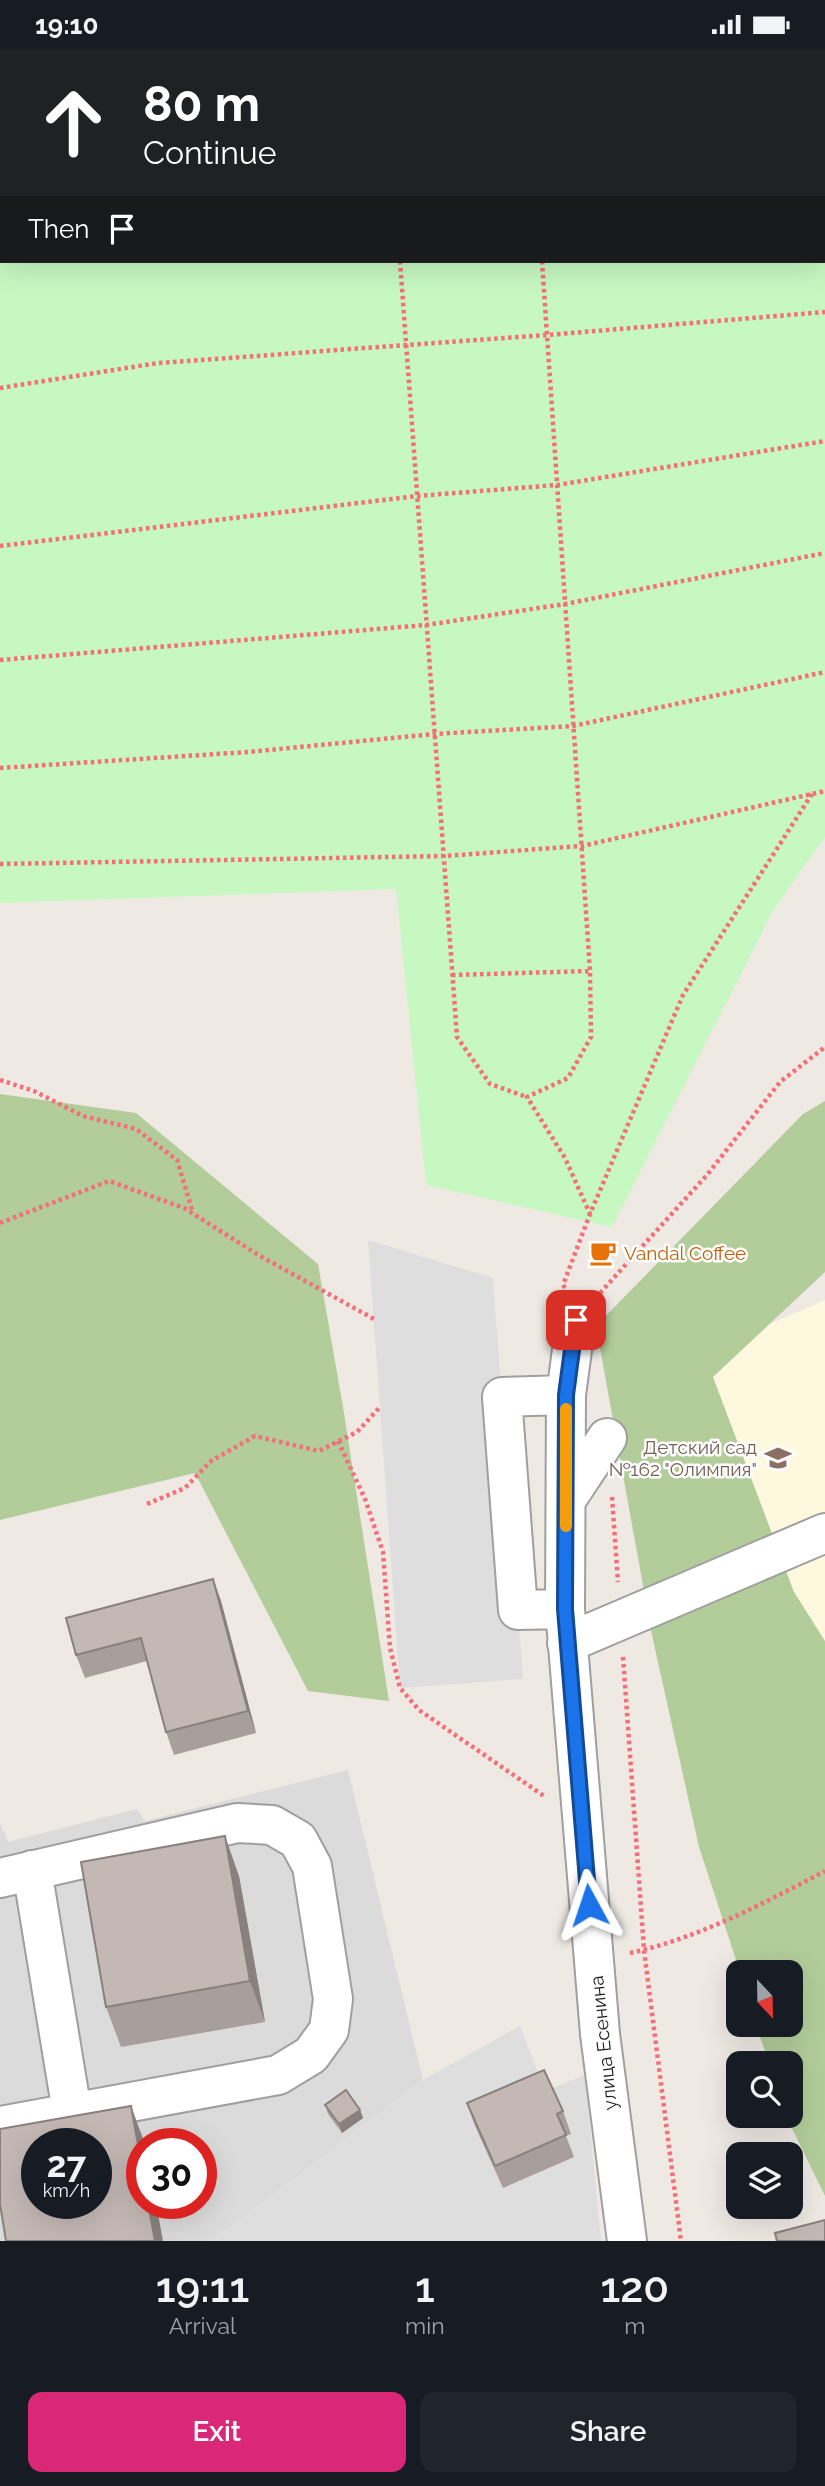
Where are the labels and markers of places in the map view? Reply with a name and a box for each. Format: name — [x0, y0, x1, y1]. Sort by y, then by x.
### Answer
cafe icon: Vandal Coffee — [588, 1238, 618, 1268]
place label: Vandal Coffee — [624, 1242, 746, 1264]
pin — [546, 1290, 606, 1350]
place label: Детский сад №162 "Олимпия" — [609, 1436, 757, 1480]
school or university icon: Детский сад №162 "Олимпия" — [763, 1443, 793, 1473]

